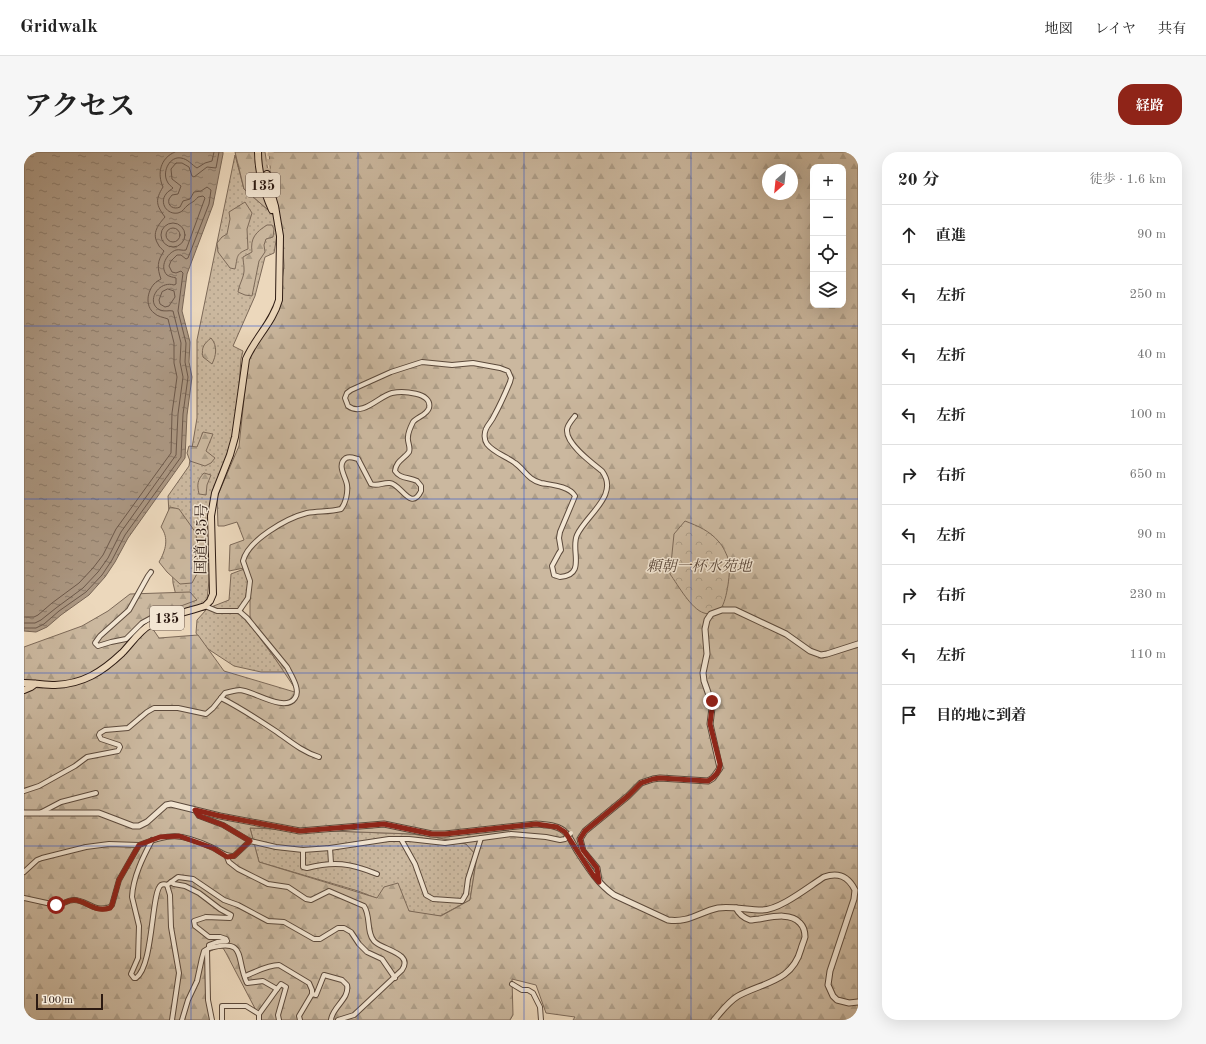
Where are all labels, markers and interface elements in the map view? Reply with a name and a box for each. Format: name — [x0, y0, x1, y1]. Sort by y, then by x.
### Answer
text: Gridwalk — [20, 18, 98, 37]
text: 地図 — [1045, 22, 1073, 36]
text: レイヤ — [1095, 22, 1136, 36]
text: 共有 — [1158, 22, 1186, 36]
button: 経路 — [1118, 84, 1182, 125]
text: アクセス — [24, 94, 135, 122]
north arrow — [762, 164, 798, 200]
map controls — [810, 164, 846, 308]
button: + — [810, 164, 846, 200]
text: 20 分 — [898, 172, 939, 189]
road number: 135 — [246, 173, 280, 197]
text: 徒歩 · 1.6 km — [1090, 173, 1166, 186]
button: − — [810, 200, 846, 236]
icon: ahead — [898, 224, 920, 246]
text: 90 m — [1137, 228, 1166, 241]
text: 直進 — [936, 229, 966, 244]
button: locate — [810, 236, 846, 272]
button: layers — [810, 272, 846, 308]
icon: left — [898, 284, 920, 306]
text: 250 m — [1129, 288, 1166, 301]
text: 左折 — [936, 289, 966, 304]
icon: left — [898, 344, 920, 366]
text: 40 m — [1137, 348, 1166, 361]
text: 左折 — [936, 349, 966, 364]
icon: left — [898, 404, 920, 426]
text: 100 m — [1129, 408, 1166, 421]
text: 左折 — [936, 409, 966, 424]
icon: right — [898, 464, 920, 486]
text: 650 m — [1129, 468, 1166, 481]
text: 右折 — [936, 469, 966, 484]
street label: 国道135号 — [192, 503, 211, 575]
icon: left — [898, 524, 920, 546]
text: 90 m — [1137, 528, 1166, 541]
text: 左折 — [936, 529, 966, 544]
park label: 頼朝一杯水苑地 — [646, 558, 753, 575]
icon: right — [898, 584, 920, 606]
text: 230 m — [1129, 588, 1166, 601]
text: 右折 — [936, 589, 966, 604]
road number: 135 — [150, 606, 184, 630]
icon: left — [898, 644, 920, 666]
text: 110 m — [1129, 648, 1166, 661]
text: 左折 — [936, 649, 966, 664]
route end — [703, 692, 721, 710]
icon: arrive — [898, 704, 920, 726]
text: 目的地に到着 — [936, 709, 1026, 724]
route start — [47, 896, 65, 914]
scale bar — [36, 992, 103, 1011]
text: 100 m — [42, 995, 73, 1006]

